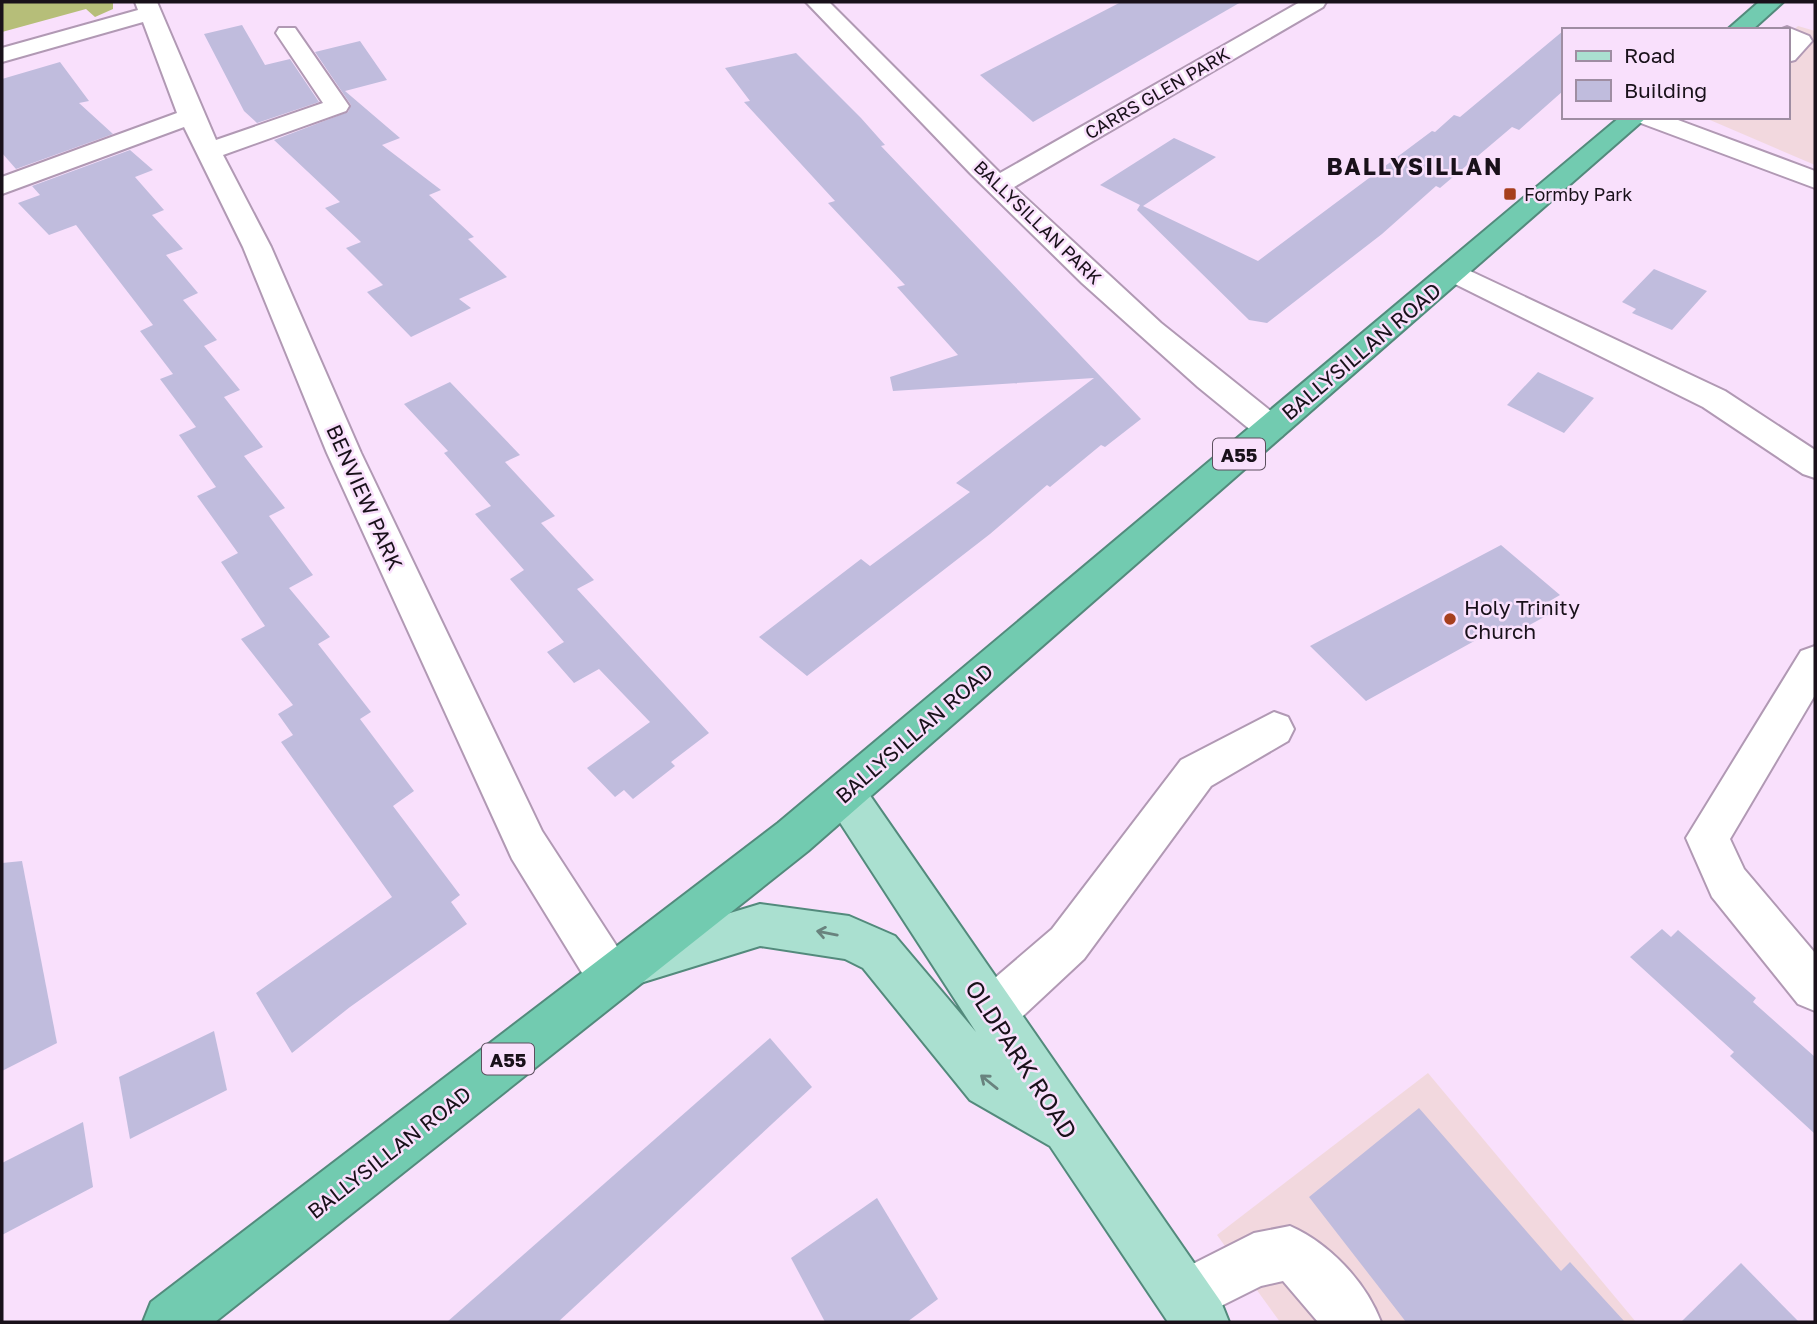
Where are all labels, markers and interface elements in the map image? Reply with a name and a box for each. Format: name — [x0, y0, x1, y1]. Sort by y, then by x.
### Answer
legend — [1562, 28, 1789, 119]
text: Road — [1624, 42, 1675, 68]
street label: CARRS GLEN PARK — [1081, 43, 1233, 143]
text: Building — [1624, 77, 1707, 103]
district label: BALLYSILLAN — [1327, 152, 1503, 180]
street label: BALLYSILLAN PARK — [970, 155, 1106, 289]
place label: Formby Park — [1524, 183, 1633, 205]
marker: Formby Park — [1502, 186, 1518, 202]
street label: BALLYSILLAN ROAD — [1276, 277, 1446, 425]
street label: BENVIEW PARK — [321, 420, 409, 574]
road number: A55 — [1213, 438, 1265, 470]
place label: Holy Trinity Church — [1464, 594, 1580, 644]
marker: Holy Trinity Church — [1442, 611, 1458, 627]
street label: BALLYSILLAN ROAD — [830, 658, 998, 808]
one-way arrow — [816, 926, 839, 940]
street label: OLDPARK ROAD — [960, 974, 1084, 1144]
road number: A55 — [482, 1044, 534, 1074]
one-way arrow — [981, 1075, 999, 1090]
street label: BALLYSILLAN ROAD — [302, 1080, 476, 1224]

